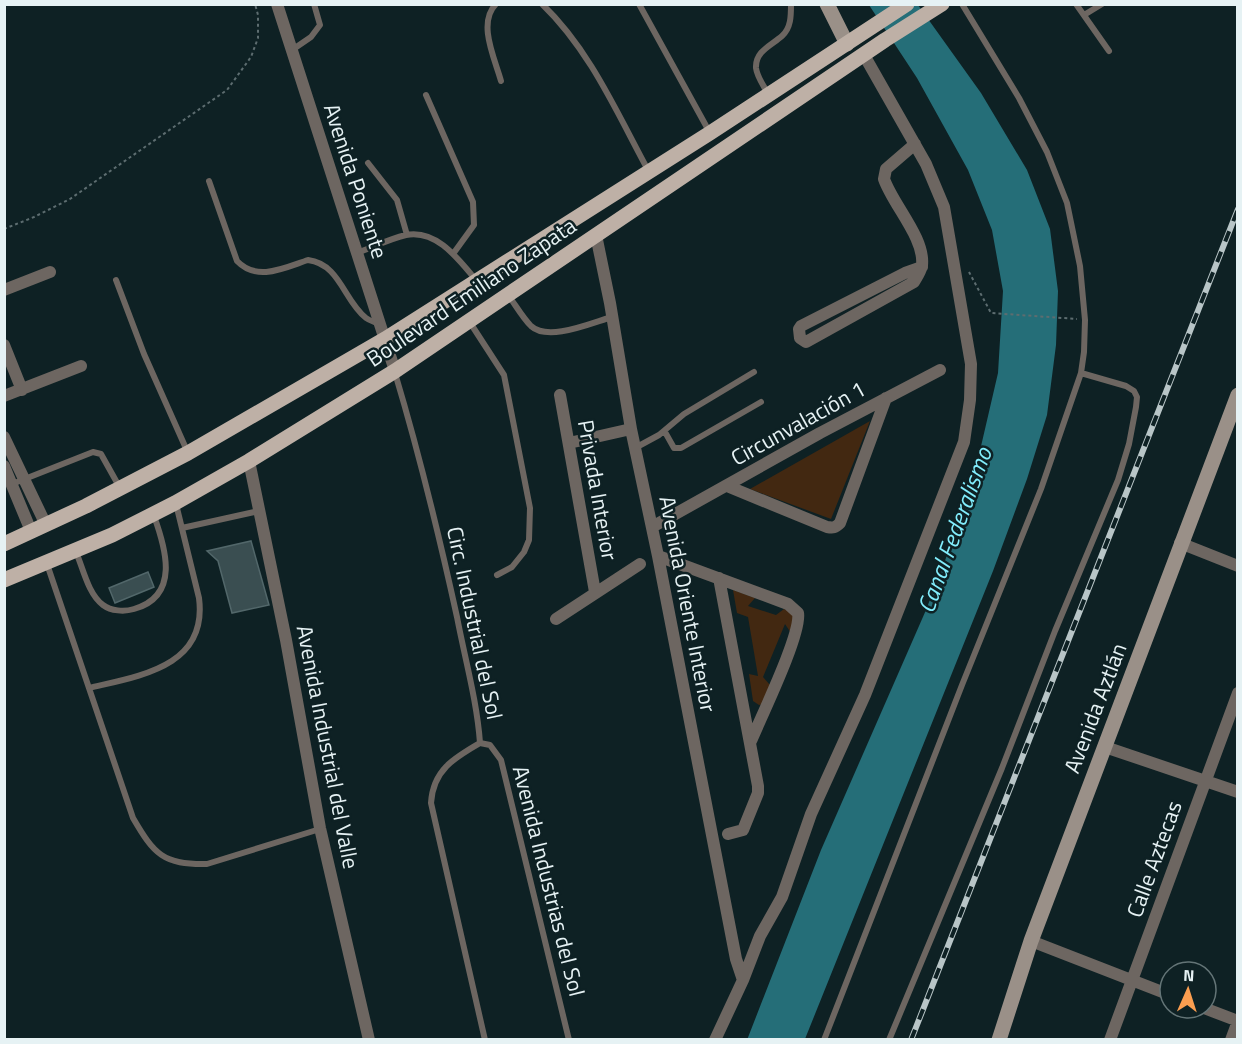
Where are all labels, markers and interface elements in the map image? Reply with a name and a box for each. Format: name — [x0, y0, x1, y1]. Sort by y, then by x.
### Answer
street label: Avenida Poniente — [315, 99, 397, 263]
street label: Boulevard Emiliano Zapata — [359, 209, 583, 375]
street label: Circunvalación 1 — [724, 372, 872, 474]
street label: Privada Interior — [569, 417, 627, 563]
water label: Canal Federalismo — [907, 441, 1001, 618]
street label: Avenida Oriente Interior — [650, 493, 726, 715]
street label: Circ. Industrial del Sol — [438, 523, 512, 723]
street label: Avenida Industrial del Valle — [288, 622, 368, 872]
street label: Avenida Aztlán — [1055, 638, 1135, 778]
street label: Avenida Industrias del Sol — [504, 762, 594, 1000]
street label: Calle Aztecas — [1117, 796, 1191, 922]
north arrow — [1158, 960, 1218, 1020]
text: N — [1183, 963, 1195, 987]

